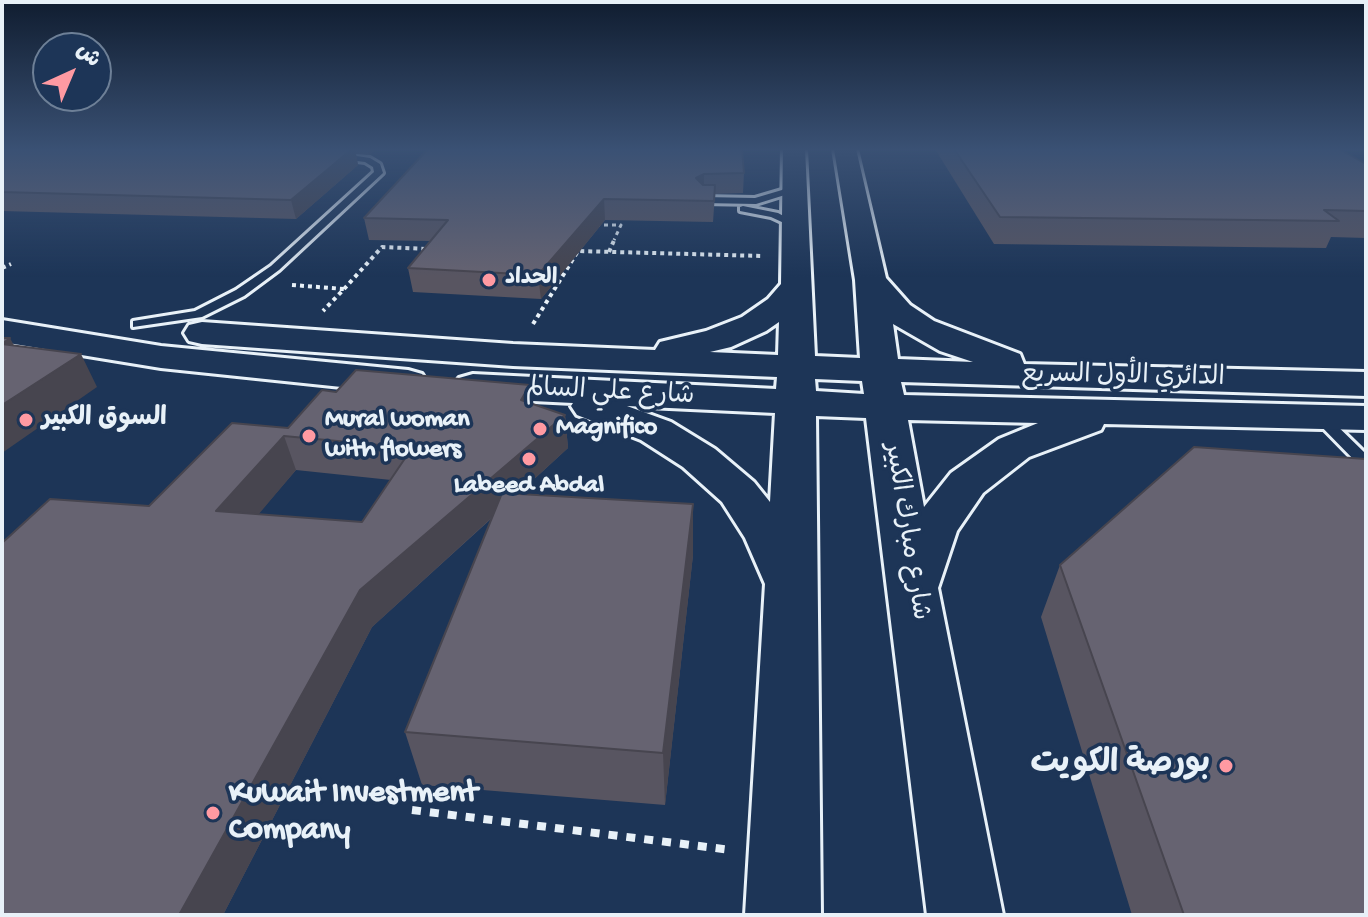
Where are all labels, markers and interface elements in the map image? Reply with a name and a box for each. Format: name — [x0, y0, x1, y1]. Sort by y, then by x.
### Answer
north arrow — [32, 32, 112, 112]
text: ش — [70, 38, 105, 74]
place label: الحداد — [505, 267, 557, 293]
marker: الحداد — [480, 271, 498, 289]
street label: الدائري الأول السريع — [1021, 361, 1225, 395]
street label: شارع علي السالم — [525, 374, 695, 414]
place label: السوق الكبير — [42, 404, 167, 436]
place label: Mural woman with flowers — [325, 405, 470, 466]
marker: السوق الكبير — [17, 411, 35, 429]
place label: Magnifico — [556, 413, 657, 445]
marker: Magnifico — [531, 420, 549, 438]
marker: Mural woman with flowers — [300, 427, 318, 445]
street label: شارع مبارك الكبير — [876, 441, 934, 623]
marker: Labeed Abdal — [520, 450, 538, 468]
place label: Labeed Abdal — [454, 471, 604, 503]
place label: بورصة الكويت — [1031, 747, 1210, 785]
marker: بورصة الكويت — [1217, 757, 1235, 775]
place label: Kuwait Investment Company — [229, 776, 478, 851]
marker: Kuwait Investment Company — [204, 804, 222, 822]

